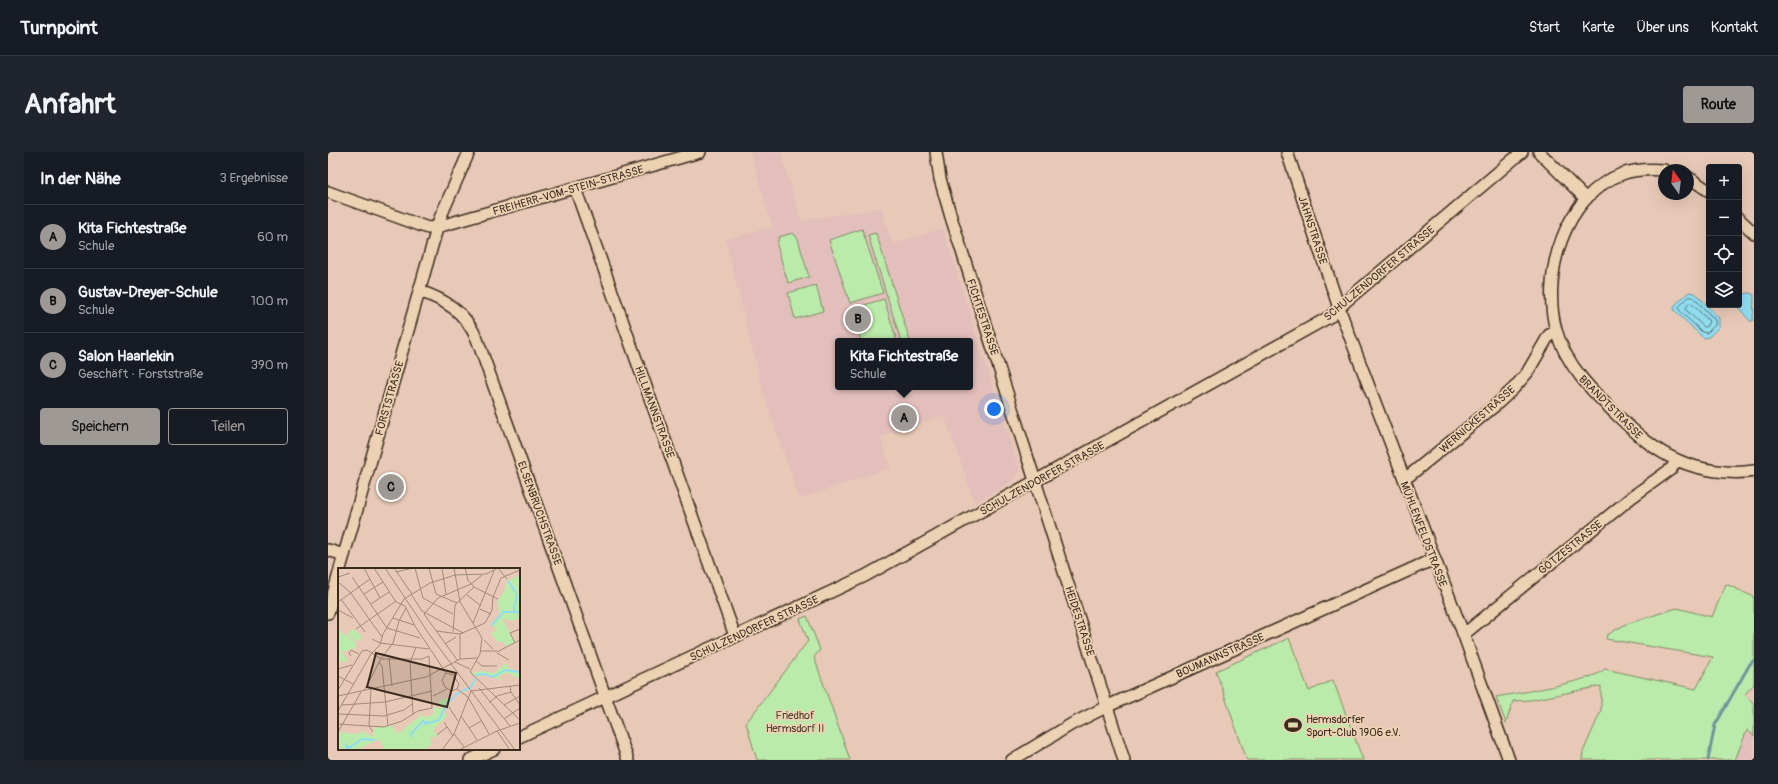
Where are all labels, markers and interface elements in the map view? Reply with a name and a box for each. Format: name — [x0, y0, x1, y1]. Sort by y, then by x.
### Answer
text: Turnpoint — [20, 16, 98, 40]
text: Start — [1529, 19, 1560, 36]
text: Karte — [1582, 19, 1614, 36]
text: Über uns — [1636, 19, 1689, 36]
text: Kontakt — [1711, 19, 1758, 36]
button: Route — [1683, 86, 1754, 123]
text: Anfahrt — [24, 87, 116, 122]
street label: FREIHERR-VOM-STEIN-STRASSE — [491, 163, 645, 218]
north arrow — [1658, 164, 1694, 200]
map controls — [1706, 164, 1742, 308]
button: + — [1706, 164, 1742, 200]
text: In der Nähe — [40, 168, 121, 189]
text: 3 Ergebnisse — [219, 170, 288, 186]
street label: JAHNSTRASSE — [1295, 194, 1330, 266]
button: − — [1706, 200, 1742, 236]
text: Kita Fichtestraße — [78, 219, 186, 238]
street label: SCHULZENDORFER STRASSE — [1321, 223, 1438, 324]
text: A — [49, 229, 57, 245]
text: 60 m — [257, 229, 288, 245]
button: locate — [1706, 236, 1742, 272]
text: Schule — [78, 238, 114, 254]
button: layers — [1706, 272, 1742, 308]
street label: FICHTESTRASSE — [964, 277, 1001, 357]
text: Gustav-Dreyer-Schule — [78, 283, 218, 302]
text: B — [49, 293, 57, 309]
text: 100 m — [251, 293, 288, 309]
text: Schule — [78, 302, 114, 318]
pin: B — [845, 304, 871, 334]
popup — [835, 338, 973, 390]
text: Salon Haarlekin — [78, 347, 174, 366]
text: Kita Fichtestraße — [850, 347, 958, 366]
text: C — [49, 357, 57, 373]
text: 390 m — [251, 357, 288, 373]
street label: FORSTSTRASSE — [373, 359, 406, 437]
street label: HILLMANNSTRASSE — [632, 364, 677, 460]
text: Geschäft · Forststraße — [78, 366, 203, 382]
text: Schule — [850, 366, 886, 382]
street label: BRANDTSTRASSE — [1576, 373, 1645, 442]
street label: WERNICKESTRASSE — [1437, 383, 1518, 456]
your location — [984, 399, 1004, 419]
pin: A — [891, 403, 917, 433]
button: Speichern — [40, 408, 160, 445]
button: Teilen — [168, 408, 288, 445]
street label: SCHULZENDORFER STRASSE — [978, 439, 1107, 518]
street label: ELSENBRUCHSTRASSE — [515, 459, 565, 567]
pin: C — [378, 472, 404, 502]
street label: MÜHLENFELDSTRASSE — [1397, 480, 1450, 589]
street label: GÖTZESTRASSE — [1536, 517, 1605, 577]
inset map — [338, 568, 520, 750]
street label: HEIDESTRASSE — [1062, 584, 1097, 658]
street label: SCHULZENDORFER STRASSE — [688, 593, 821, 664]
street label: BOUMANNSTRASSE — [1174, 630, 1266, 681]
park label: Friedhof Hermsdorf II — [766, 709, 824, 735]
place label: Hermsdorfer Sport-Club 1906 e.V. — [1306, 713, 1401, 739]
sports icon: Hermsdorfer Sport-Club 1906 e.V. — [1283, 715, 1303, 735]

